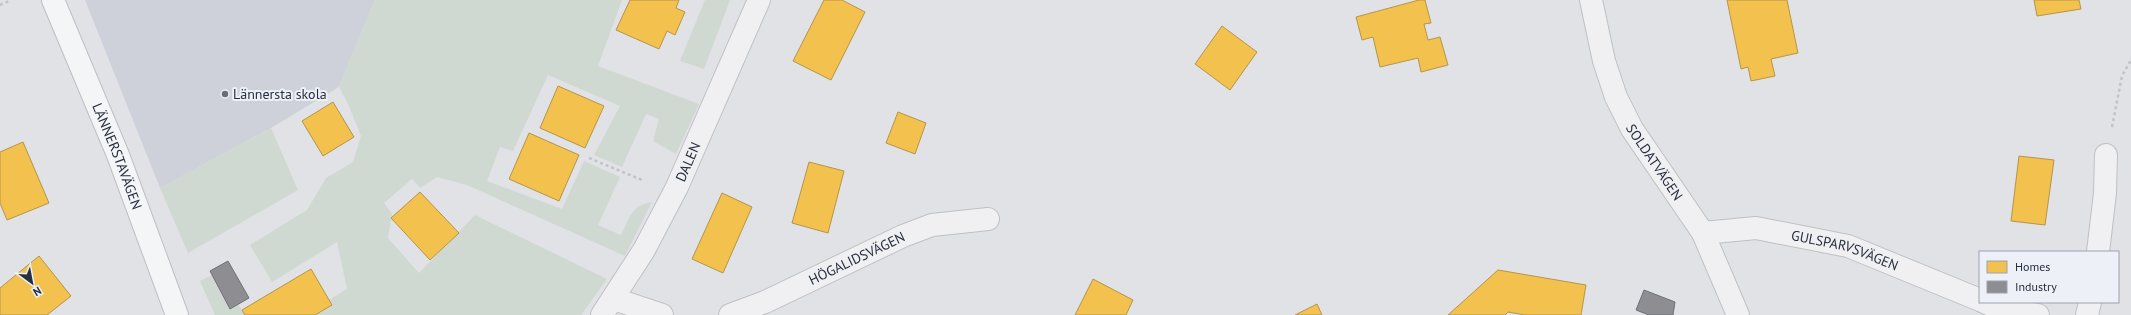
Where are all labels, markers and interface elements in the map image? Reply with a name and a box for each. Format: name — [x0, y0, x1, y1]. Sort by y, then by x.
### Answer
place label: Lännersta skola — [233, 85, 327, 103]
marker: Lännersta skola — [220, 89, 230, 99]
street label: LÄNNERSTAVÄGEN — [88, 100, 146, 212]
street label: SOLDATVÄGEN — [1622, 121, 1687, 204]
street label: DALEN — [672, 139, 705, 184]
street label: GULSPARVSVÄGEN — [1790, 226, 1901, 275]
street label: HÖGALIDSVÄGEN — [806, 227, 908, 289]
legend — [1979, 251, 2119, 303]
text: Homes — [2015, 259, 2050, 274]
north arrow — [12, 263, 52, 303]
text: Industry — [2015, 279, 2057, 294]
text: N — [31, 284, 44, 299]

